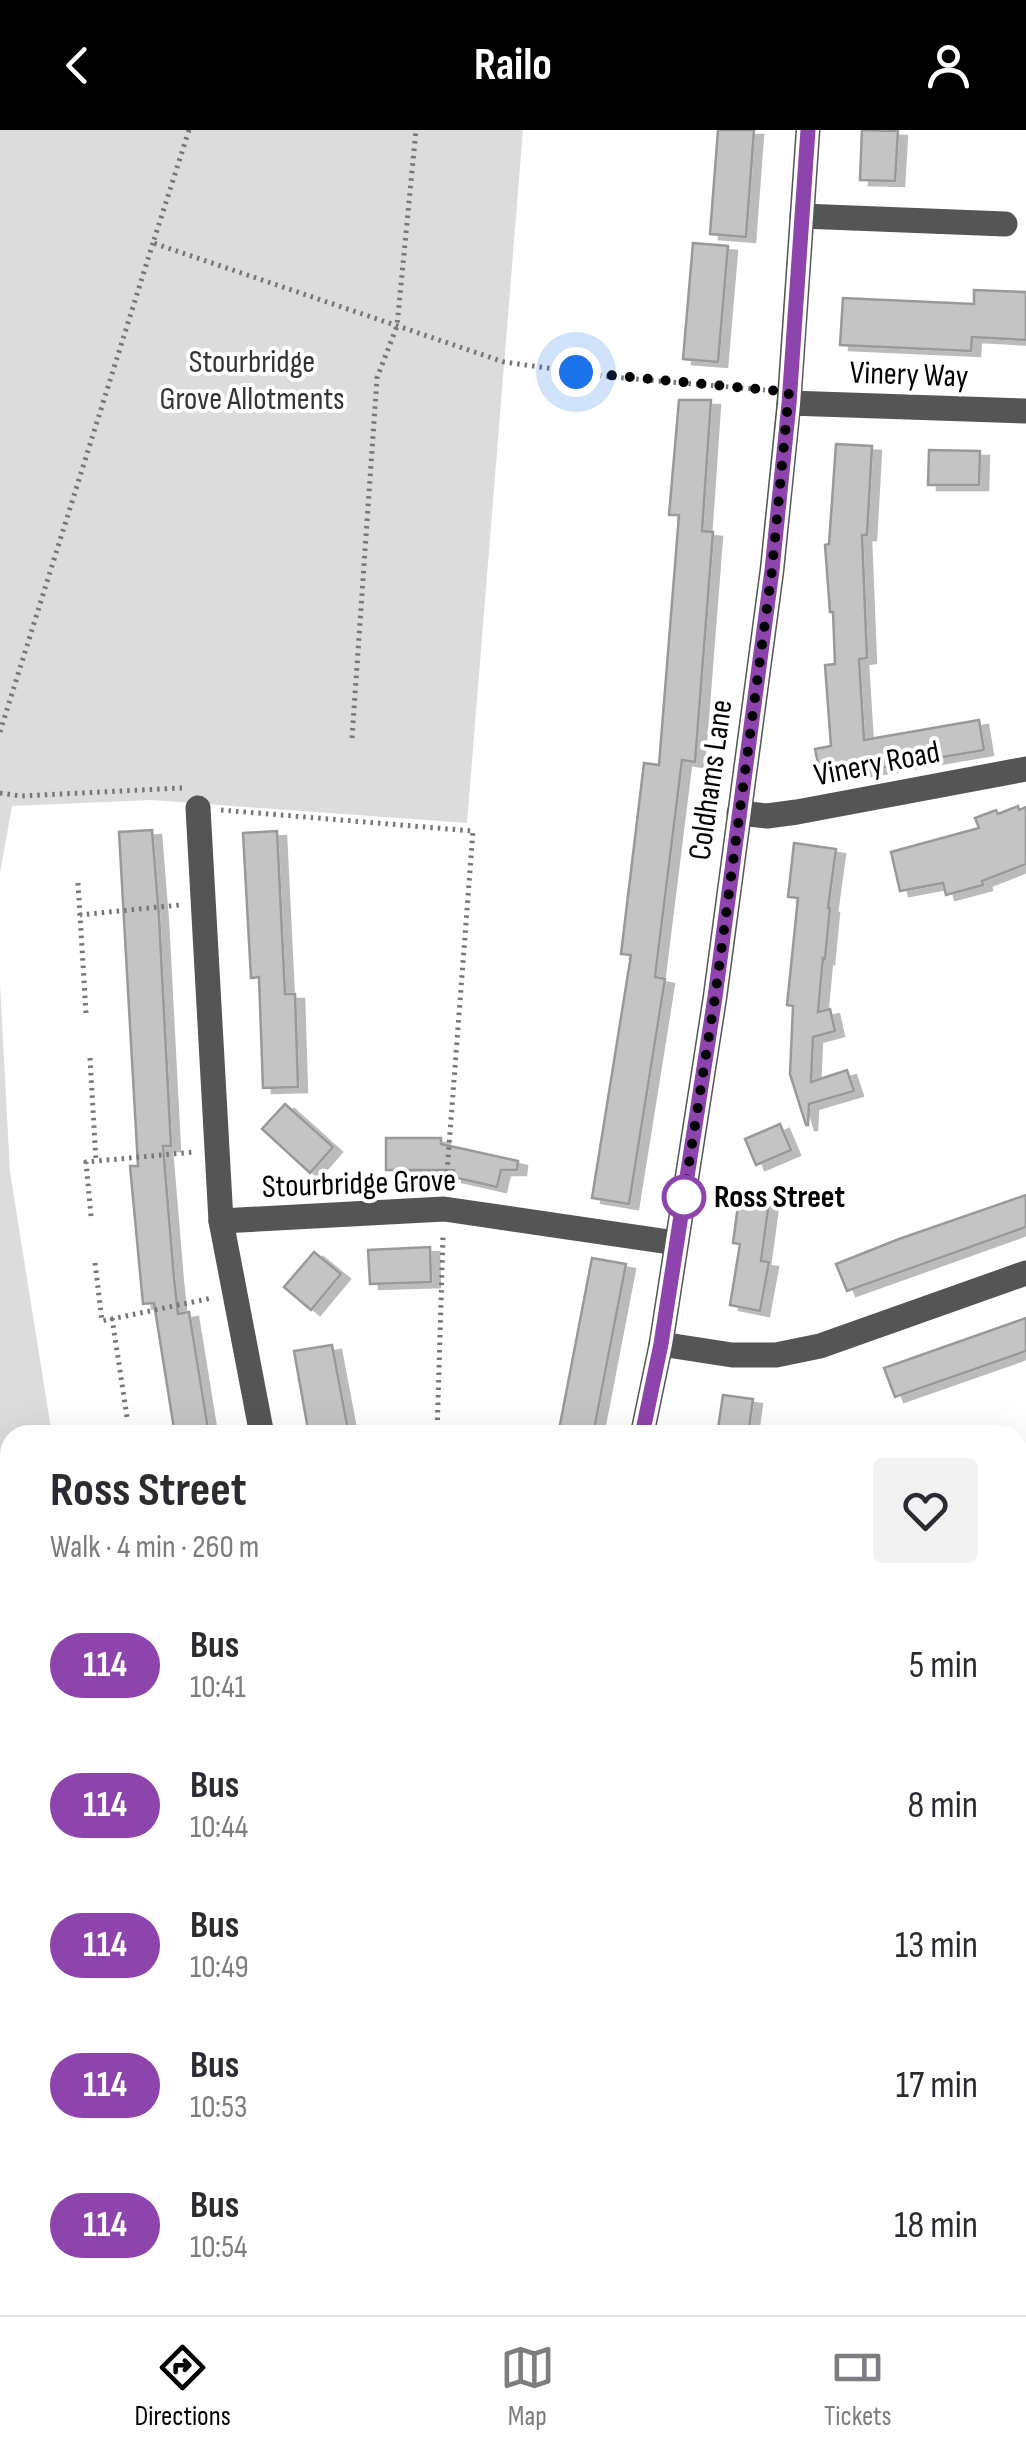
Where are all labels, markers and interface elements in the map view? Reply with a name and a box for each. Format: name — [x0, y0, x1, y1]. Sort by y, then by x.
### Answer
icon: back — [50, 38, 105, 93]
text: Railo — [474, 38, 552, 93]
icon: person — [921, 38, 976, 93]
park label: Stourbridge Grove Allotments — [159, 343, 345, 419]
your location — [551, 347, 601, 397]
street label: Vinery Way — [849, 353, 969, 397]
street label: Coldhams Lane — [680, 697, 742, 863]
street label: Vinery Road — [811, 733, 943, 795]
street label: Stourbridge Grove — [261, 1161, 457, 1207]
marker: Ross Street — [663, 1176, 705, 1218]
place label: Ross Street — [714, 1178, 845, 1217]
button: heart — [873, 1458, 978, 1563]
text: Ross Street — [50, 1462, 247, 1519]
text: Walk · 4 min · 260 m — [50, 1528, 259, 1567]
text: Bus — [190, 1623, 239, 1668]
text: 5 min — [909, 1643, 978, 1688]
text: 114 — [83, 1644, 127, 1687]
text: 10:41 — [190, 1668, 246, 1707]
text: Bus — [190, 1763, 239, 1808]
text: 8 min — [908, 1783, 978, 1828]
text: 114 — [83, 1784, 127, 1827]
text: 10:44 — [190, 1808, 248, 1847]
text: Bus — [190, 1903, 239, 1948]
text: 13 min — [895, 1923, 978, 1968]
text: 114 — [83, 1924, 127, 1967]
text: 10:49 — [190, 1948, 249, 1987]
text: Bus — [190, 2043, 239, 2088]
text: 17 min — [896, 2063, 978, 2108]
text: 114 — [83, 2064, 127, 2107]
text: 10:53 — [190, 2088, 247, 2127]
text: Bus — [190, 2183, 239, 2228]
text: 18 min — [894, 2203, 978, 2248]
text: 114 — [83, 2204, 127, 2247]
text: 10:54 — [190, 2228, 247, 2267]
tab: Directions — [135, 2340, 231, 2433]
tab: Map — [500, 2340, 555, 2433]
tab: Tickets — [824, 2340, 891, 2433]

